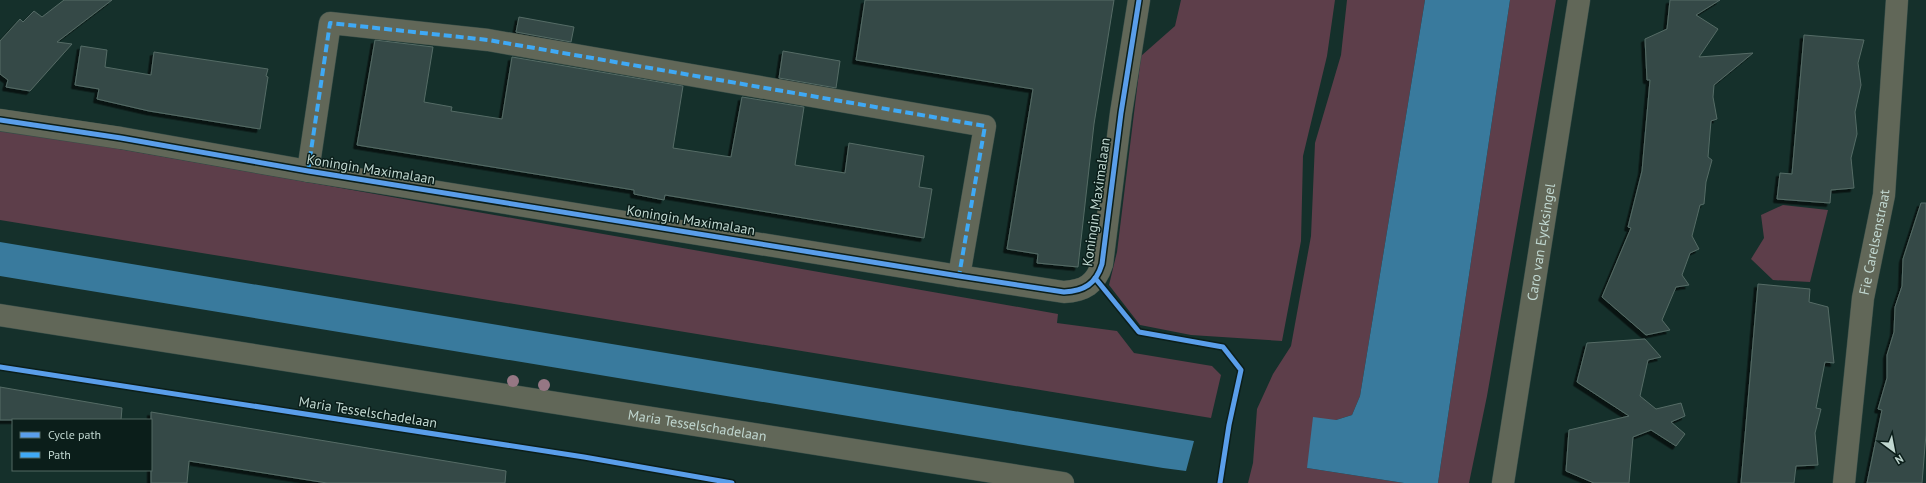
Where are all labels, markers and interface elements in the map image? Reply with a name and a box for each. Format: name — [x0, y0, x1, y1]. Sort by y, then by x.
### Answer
street label: Koningin Maximalaan — [1078, 136, 1114, 268]
street label: Koningin Maximalaan — [305, 150, 437, 188]
street label: Caro van Eycksingel — [1523, 182, 1559, 302]
street label: Fie Carelsenstraat — [1855, 189, 1893, 297]
street label: Koningin Maximalaan — [625, 201, 757, 239]
street label: Maria Tesselschadelaan — [297, 392, 439, 432]
street label: Maria Tesselschadelaan — [627, 405, 768, 445]
legend — [12, 419, 152, 471]
text: Cycle path — [48, 427, 101, 442]
north arrow — [1874, 431, 1914, 471]
text: Path — [48, 447, 71, 462]
text: N — [1893, 452, 1906, 467]

